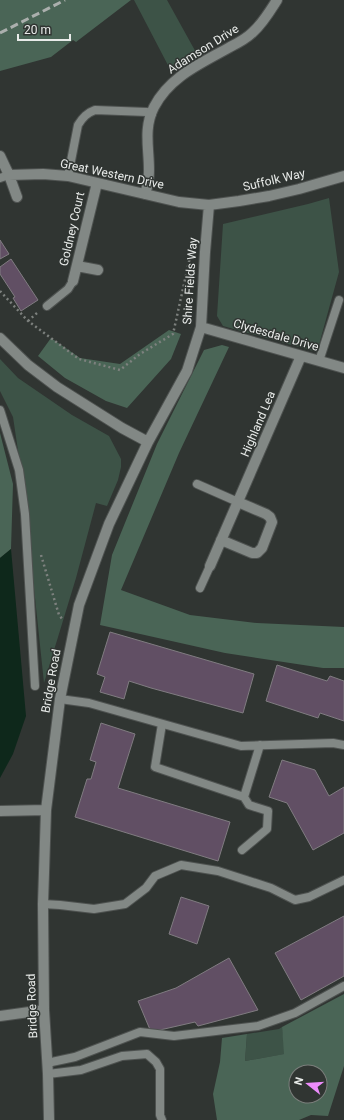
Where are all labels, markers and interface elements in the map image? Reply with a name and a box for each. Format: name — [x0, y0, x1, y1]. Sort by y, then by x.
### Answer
scale bar — [18, 16, 70, 42]
street label: Adamson Drive — [165, 22, 241, 76]
text: 20 m — [24, 23, 51, 37]
street label: Great Western Drive — [59, 156, 165, 192]
street label: Suffolk Way — [241, 166, 307, 194]
street label: Goldney Court — [57, 190, 87, 268]
street label: Shire Fields Way — [180, 237, 200, 325]
street label: Clydesdale Drive — [232, 316, 320, 354]
street label: Highland Lea — [238, 389, 278, 459]
street label: Bridge Road — [38, 648, 64, 714]
street label: Bridge Road — [24, 973, 40, 1039]
north arrow — [288, 1064, 328, 1104]
text: N — [292, 1075, 306, 1087]

